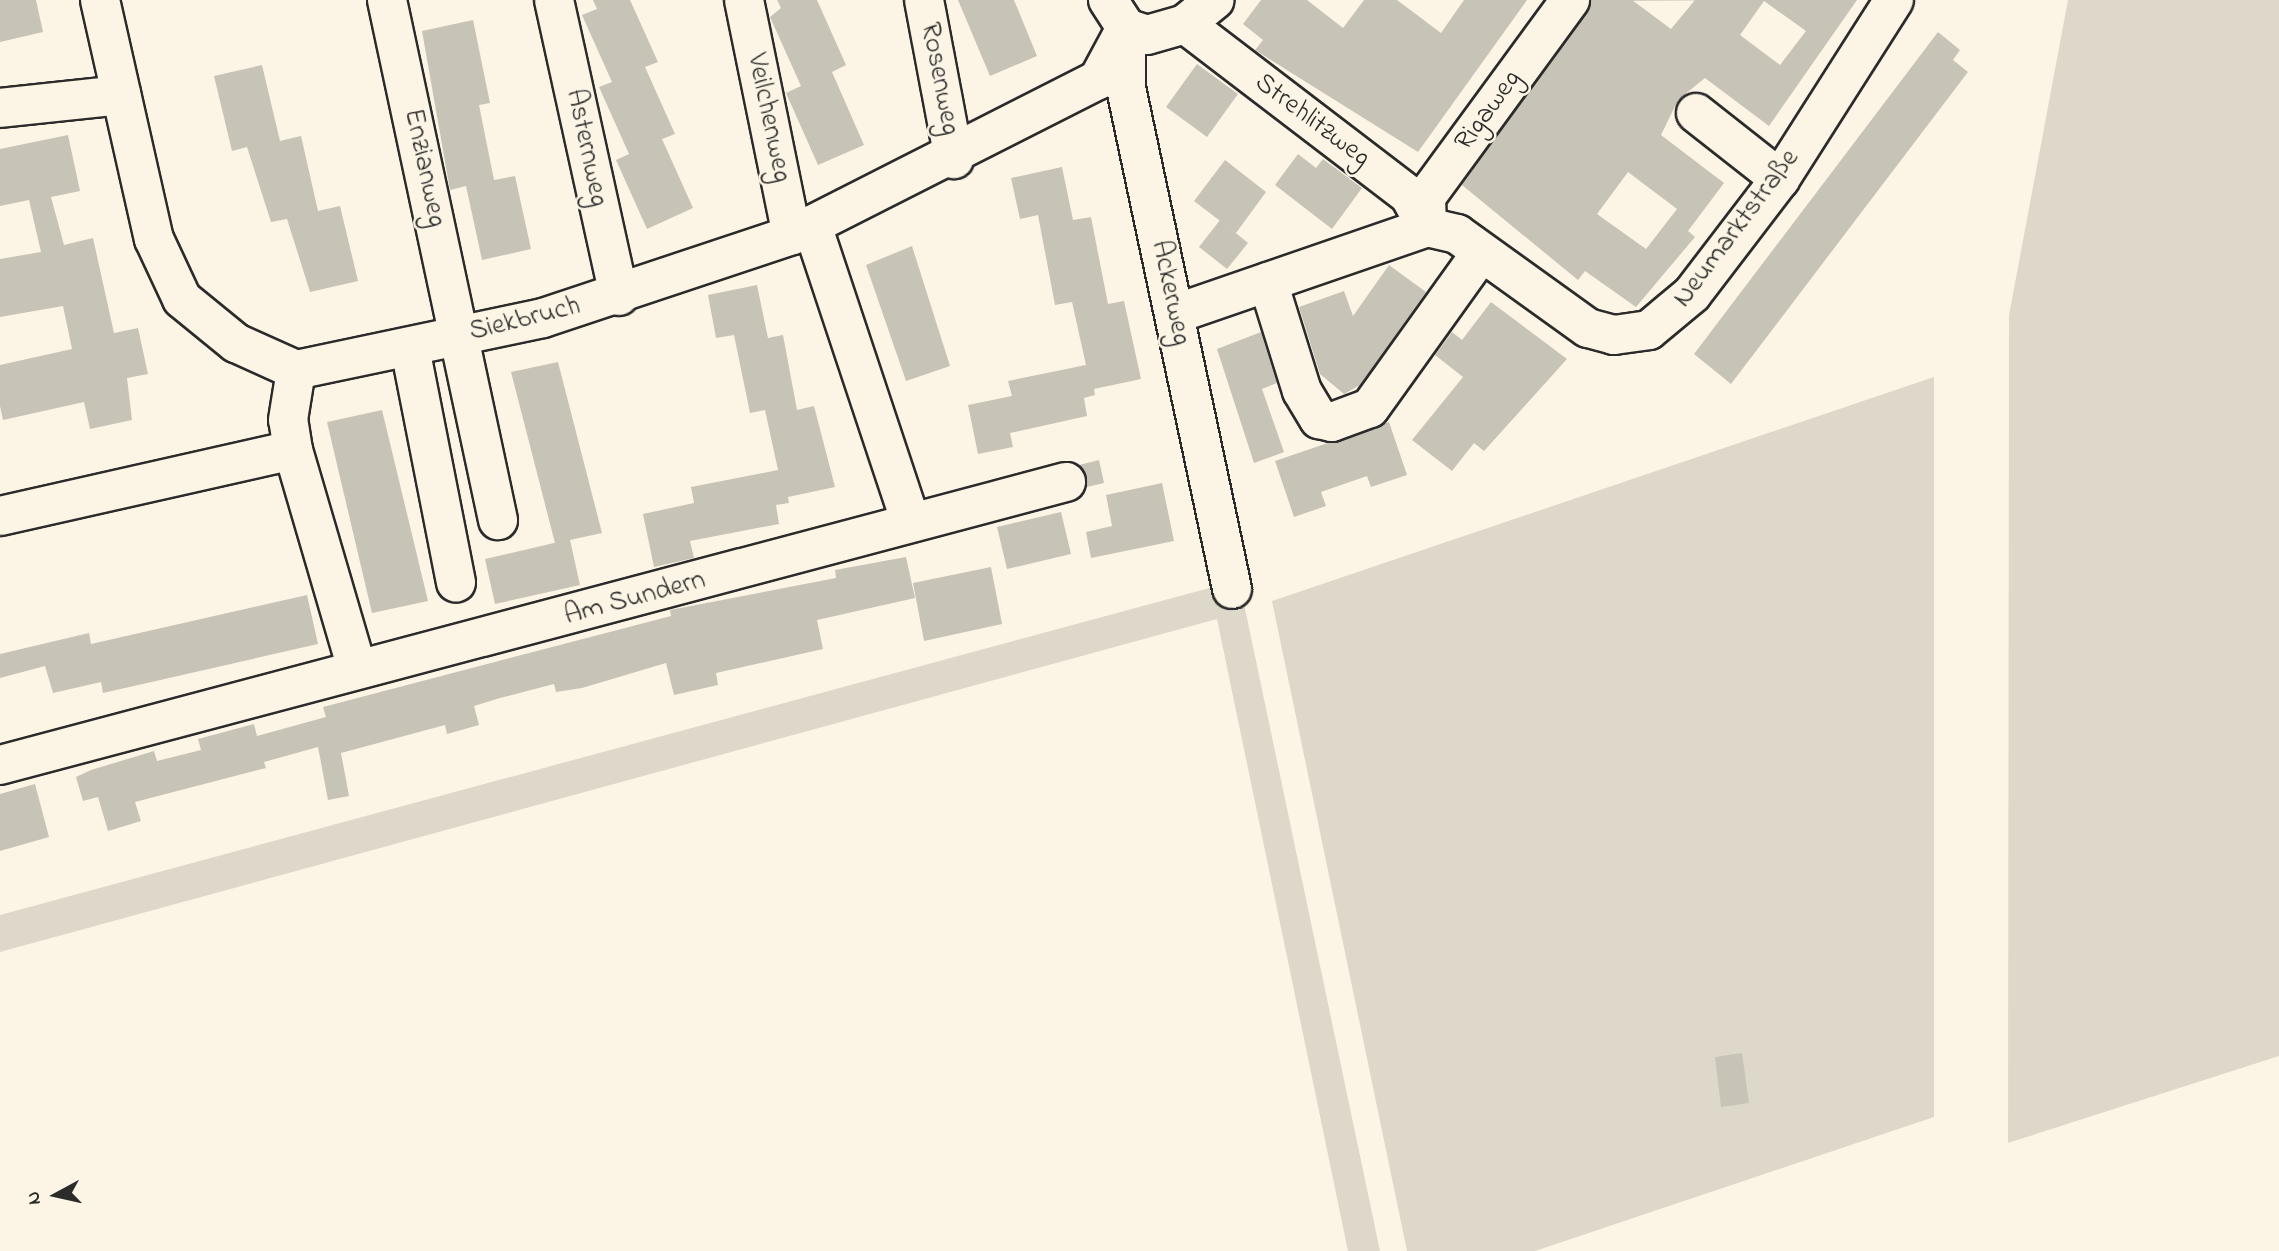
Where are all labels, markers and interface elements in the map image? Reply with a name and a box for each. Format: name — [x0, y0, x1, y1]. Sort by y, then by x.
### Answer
street label: Rosenweg — [912, 20, 966, 138]
street label: Veilchenweg — [738, 50, 798, 186]
street label: Rigaweg — [1448, 64, 1530, 158]
street label: Strehlitzweg — [1247, 67, 1377, 175]
street label: Asternweg — [557, 86, 615, 210]
street label: Enzianweg — [395, 106, 453, 230]
street label: Neumarktstraße — [1667, 143, 1807, 315]
street label: Ackerweg — [1142, 237, 1198, 349]
street label: Siekbruch — [466, 290, 584, 350]
street label: Am Sundern — [561, 564, 709, 634]
north arrow — [21, 1160, 91, 1230]
text: N — [20, 1190, 49, 1206]

